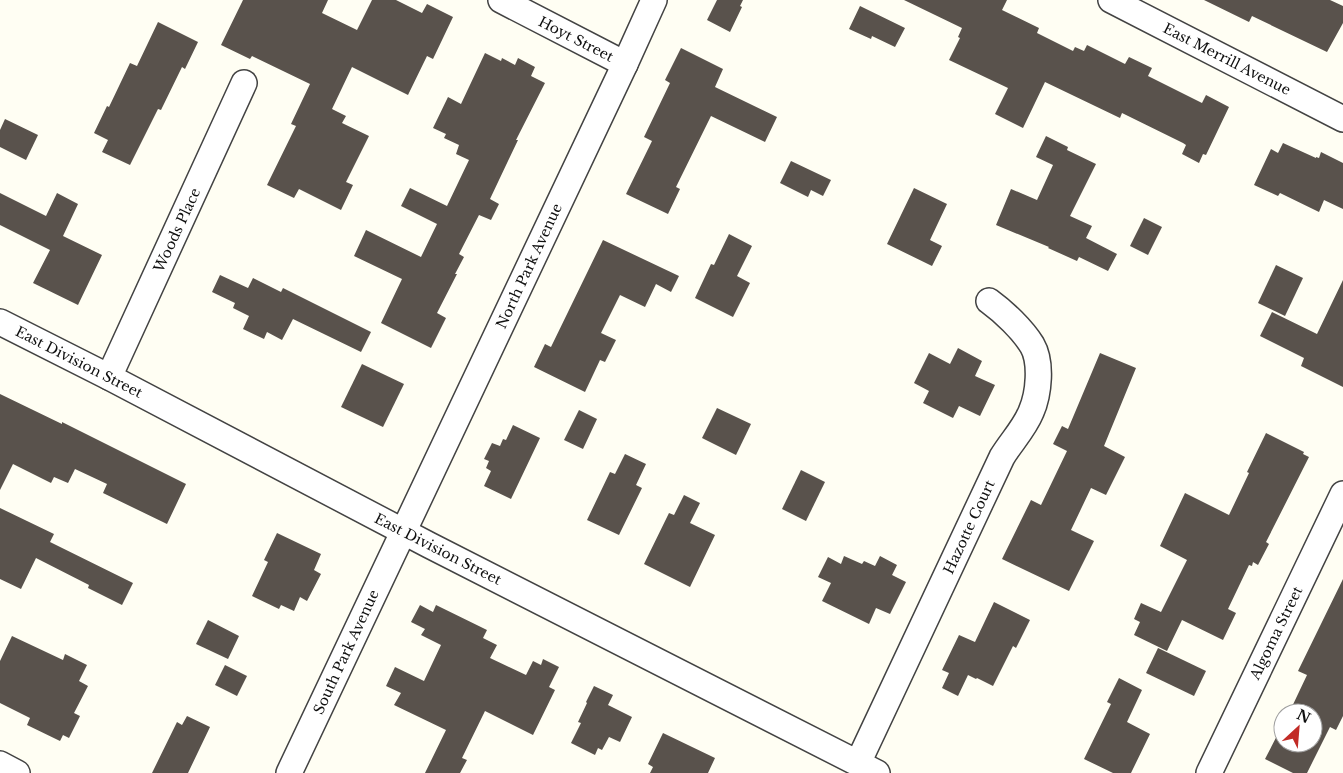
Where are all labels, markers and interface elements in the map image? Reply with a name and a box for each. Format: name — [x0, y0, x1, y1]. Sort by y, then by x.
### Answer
street label: Hoyt Street — [535, 12, 617, 66]
street label: East Merrill Avenue — [1160, 19, 1294, 99]
street label: Woods Place — [149, 185, 204, 276]
street label: North Park Avenue — [492, 201, 566, 331]
street label: East Division Street — [13, 322, 146, 402]
street label: Hazotte Court — [939, 476, 999, 577]
street label: East Division Street — [372, 509, 505, 589]
street label: Algoma Street — [1245, 583, 1307, 684]
street label: South Park Avenue — [309, 587, 383, 717]
north arrow — [1273, 703, 1323, 753]
text: N — [1294, 705, 1314, 727]

